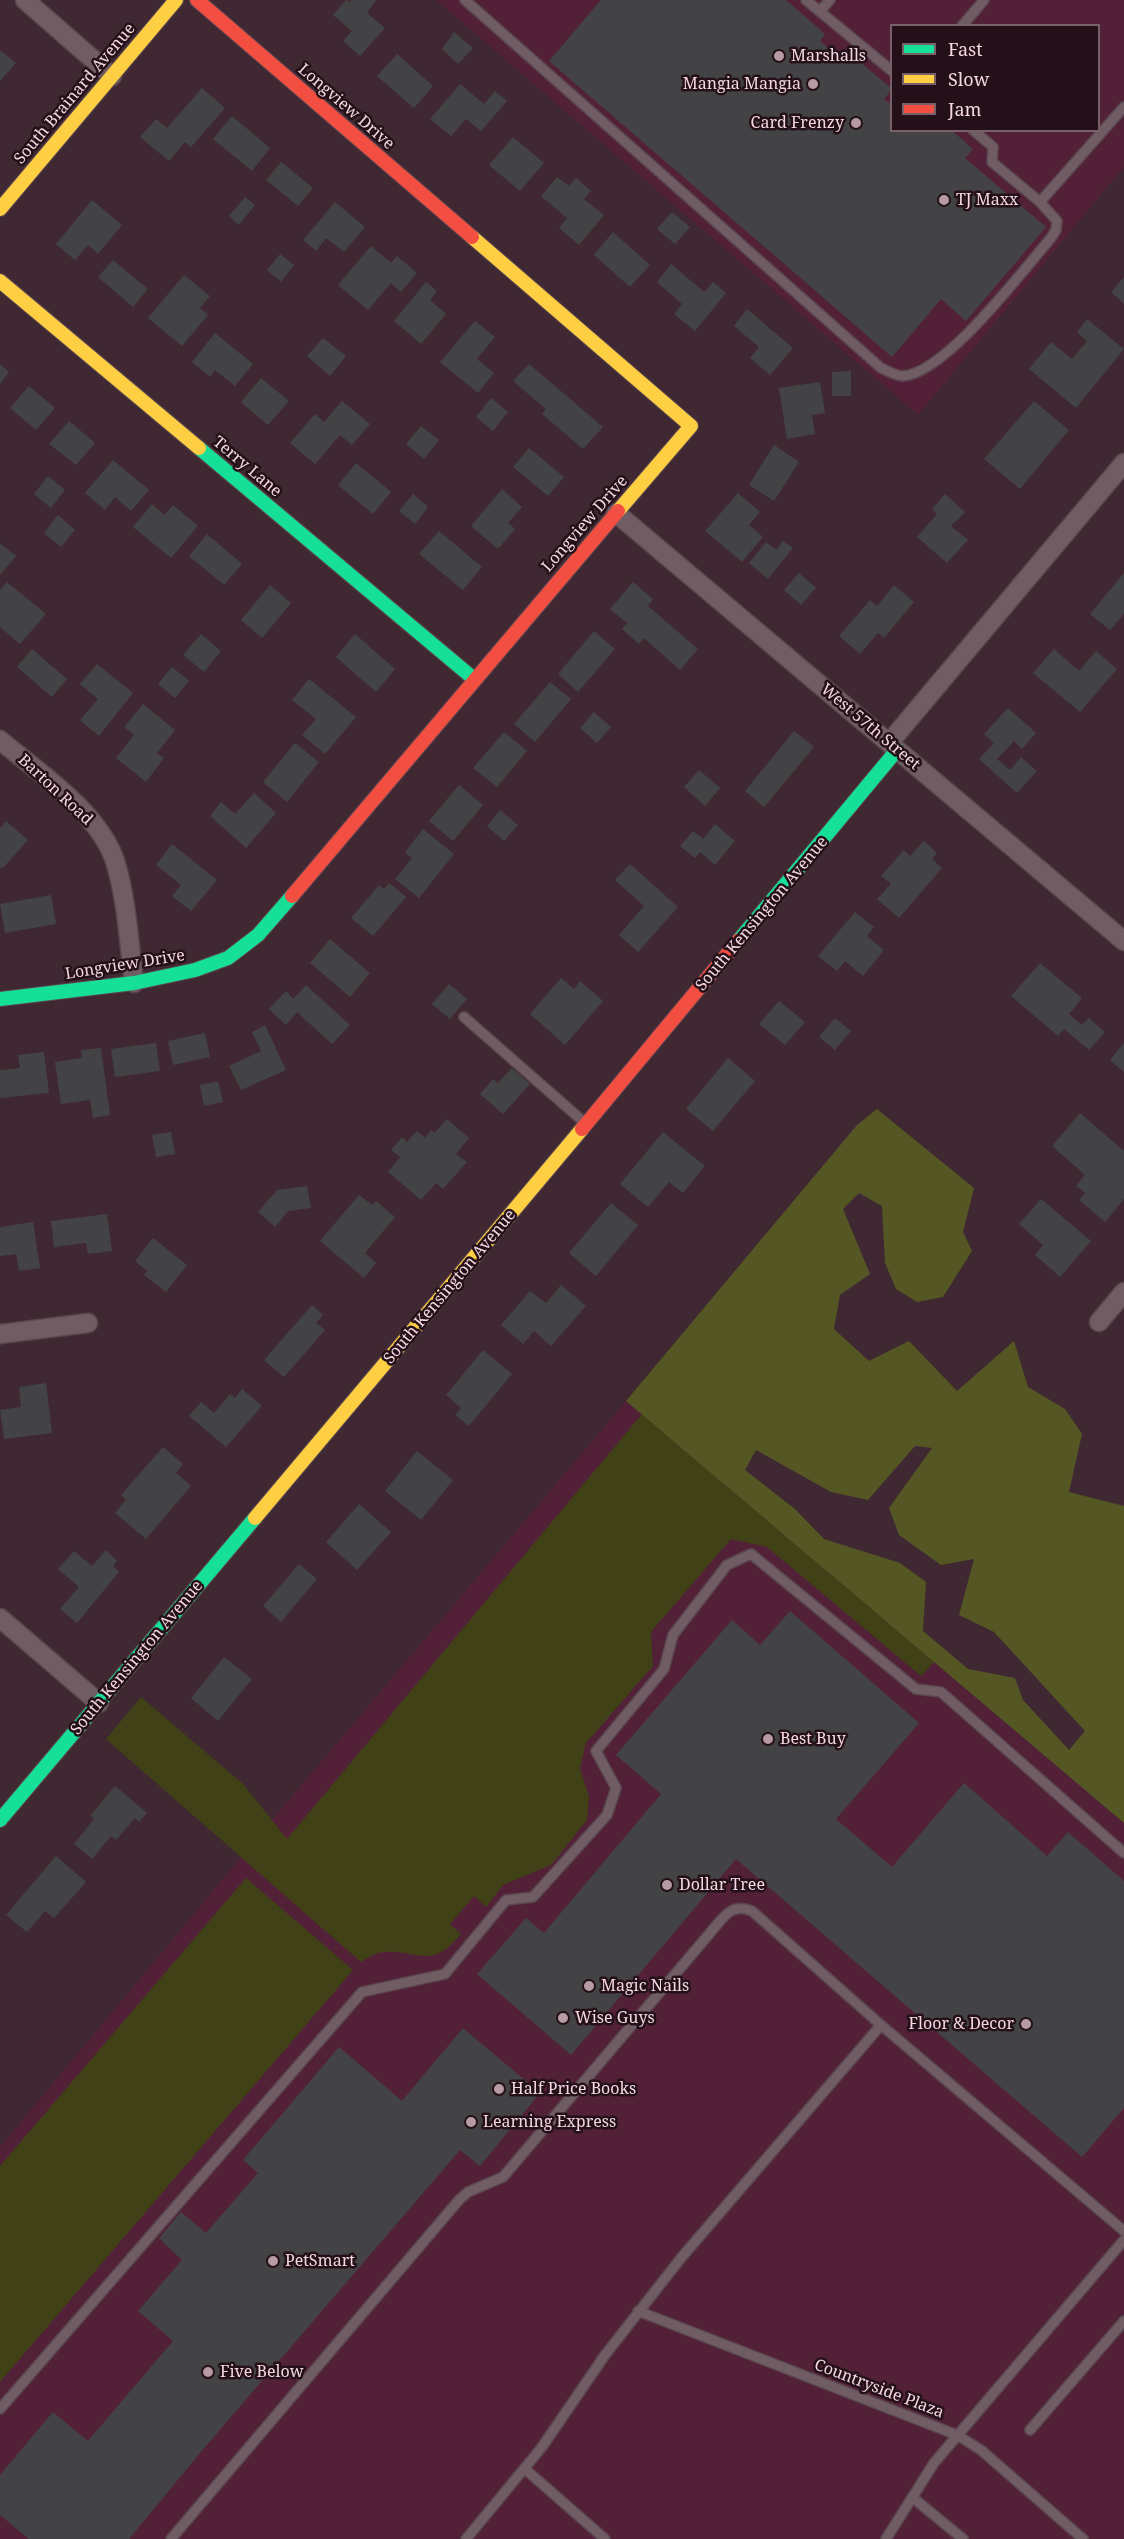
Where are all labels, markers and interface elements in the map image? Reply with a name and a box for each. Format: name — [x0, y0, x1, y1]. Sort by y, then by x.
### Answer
street label: South Brainard Avenue — [10, 20, 140, 168]
legend — [890, 24, 1100, 132]
text: Fast — [948, 37, 983, 61]
place label: Marshalls — [791, 46, 866, 66]
marker: Marshalls — [772, 49, 786, 63]
street label: Longview Drive — [294, 60, 398, 154]
text: Slow — [948, 67, 989, 91]
place label: Mangia Mangia — [683, 74, 801, 94]
marker: Mangia Mangia — [806, 77, 820, 91]
text: Jam — [948, 97, 982, 121]
place label: Card Frenzy — [751, 113, 844, 133]
marker: Card Frenzy — [849, 116, 863, 130]
place label: TJ Maxx — [956, 190, 1018, 210]
marker: TJ Maxx — [937, 193, 951, 207]
street label: Terry Lane — [209, 433, 285, 501]
street label: Longview Drive — [538, 472, 632, 576]
street label: West 57th Street — [816, 680, 924, 774]
street label: Barton Road — [14, 751, 96, 829]
street label: South Kensington Avenue — [692, 833, 832, 995]
street label: Longview Drive — [64, 946, 186, 984]
street label: South Kensington Avenue — [380, 1206, 520, 1368]
street label: South Kensington Avenue — [67, 1577, 207, 1739]
place label: Best Buy — [780, 1729, 846, 1749]
marker: Best Buy — [761, 1732, 775, 1746]
place label: Dollar Tree — [679, 1875, 765, 1895]
marker: Dollar Tree — [660, 1878, 674, 1892]
place label: Magic Nails — [601, 1976, 689, 1996]
marker: Magic Nails — [582, 1979, 596, 1993]
place label: Wise Guys — [575, 2008, 655, 2028]
marker: Wise Guys — [556, 2011, 570, 2025]
place label: Floor & Decor — [909, 2014, 1014, 2034]
marker: Floor & Decor — [1019, 2017, 1033, 2031]
place label: Half Price Books — [511, 2079, 636, 2099]
marker: Half Price Books — [492, 2082, 506, 2096]
place label: Learning Express — [483, 2112, 616, 2132]
marker: Learning Express — [464, 2115, 478, 2129]
place label: PetSmart — [285, 2251, 355, 2271]
marker: PetSmart — [266, 2254, 280, 2268]
street label: Countryside Plaza — [811, 2355, 947, 2423]
place label: Five Below — [220, 2362, 304, 2382]
marker: Five Below — [201, 2365, 215, 2379]

